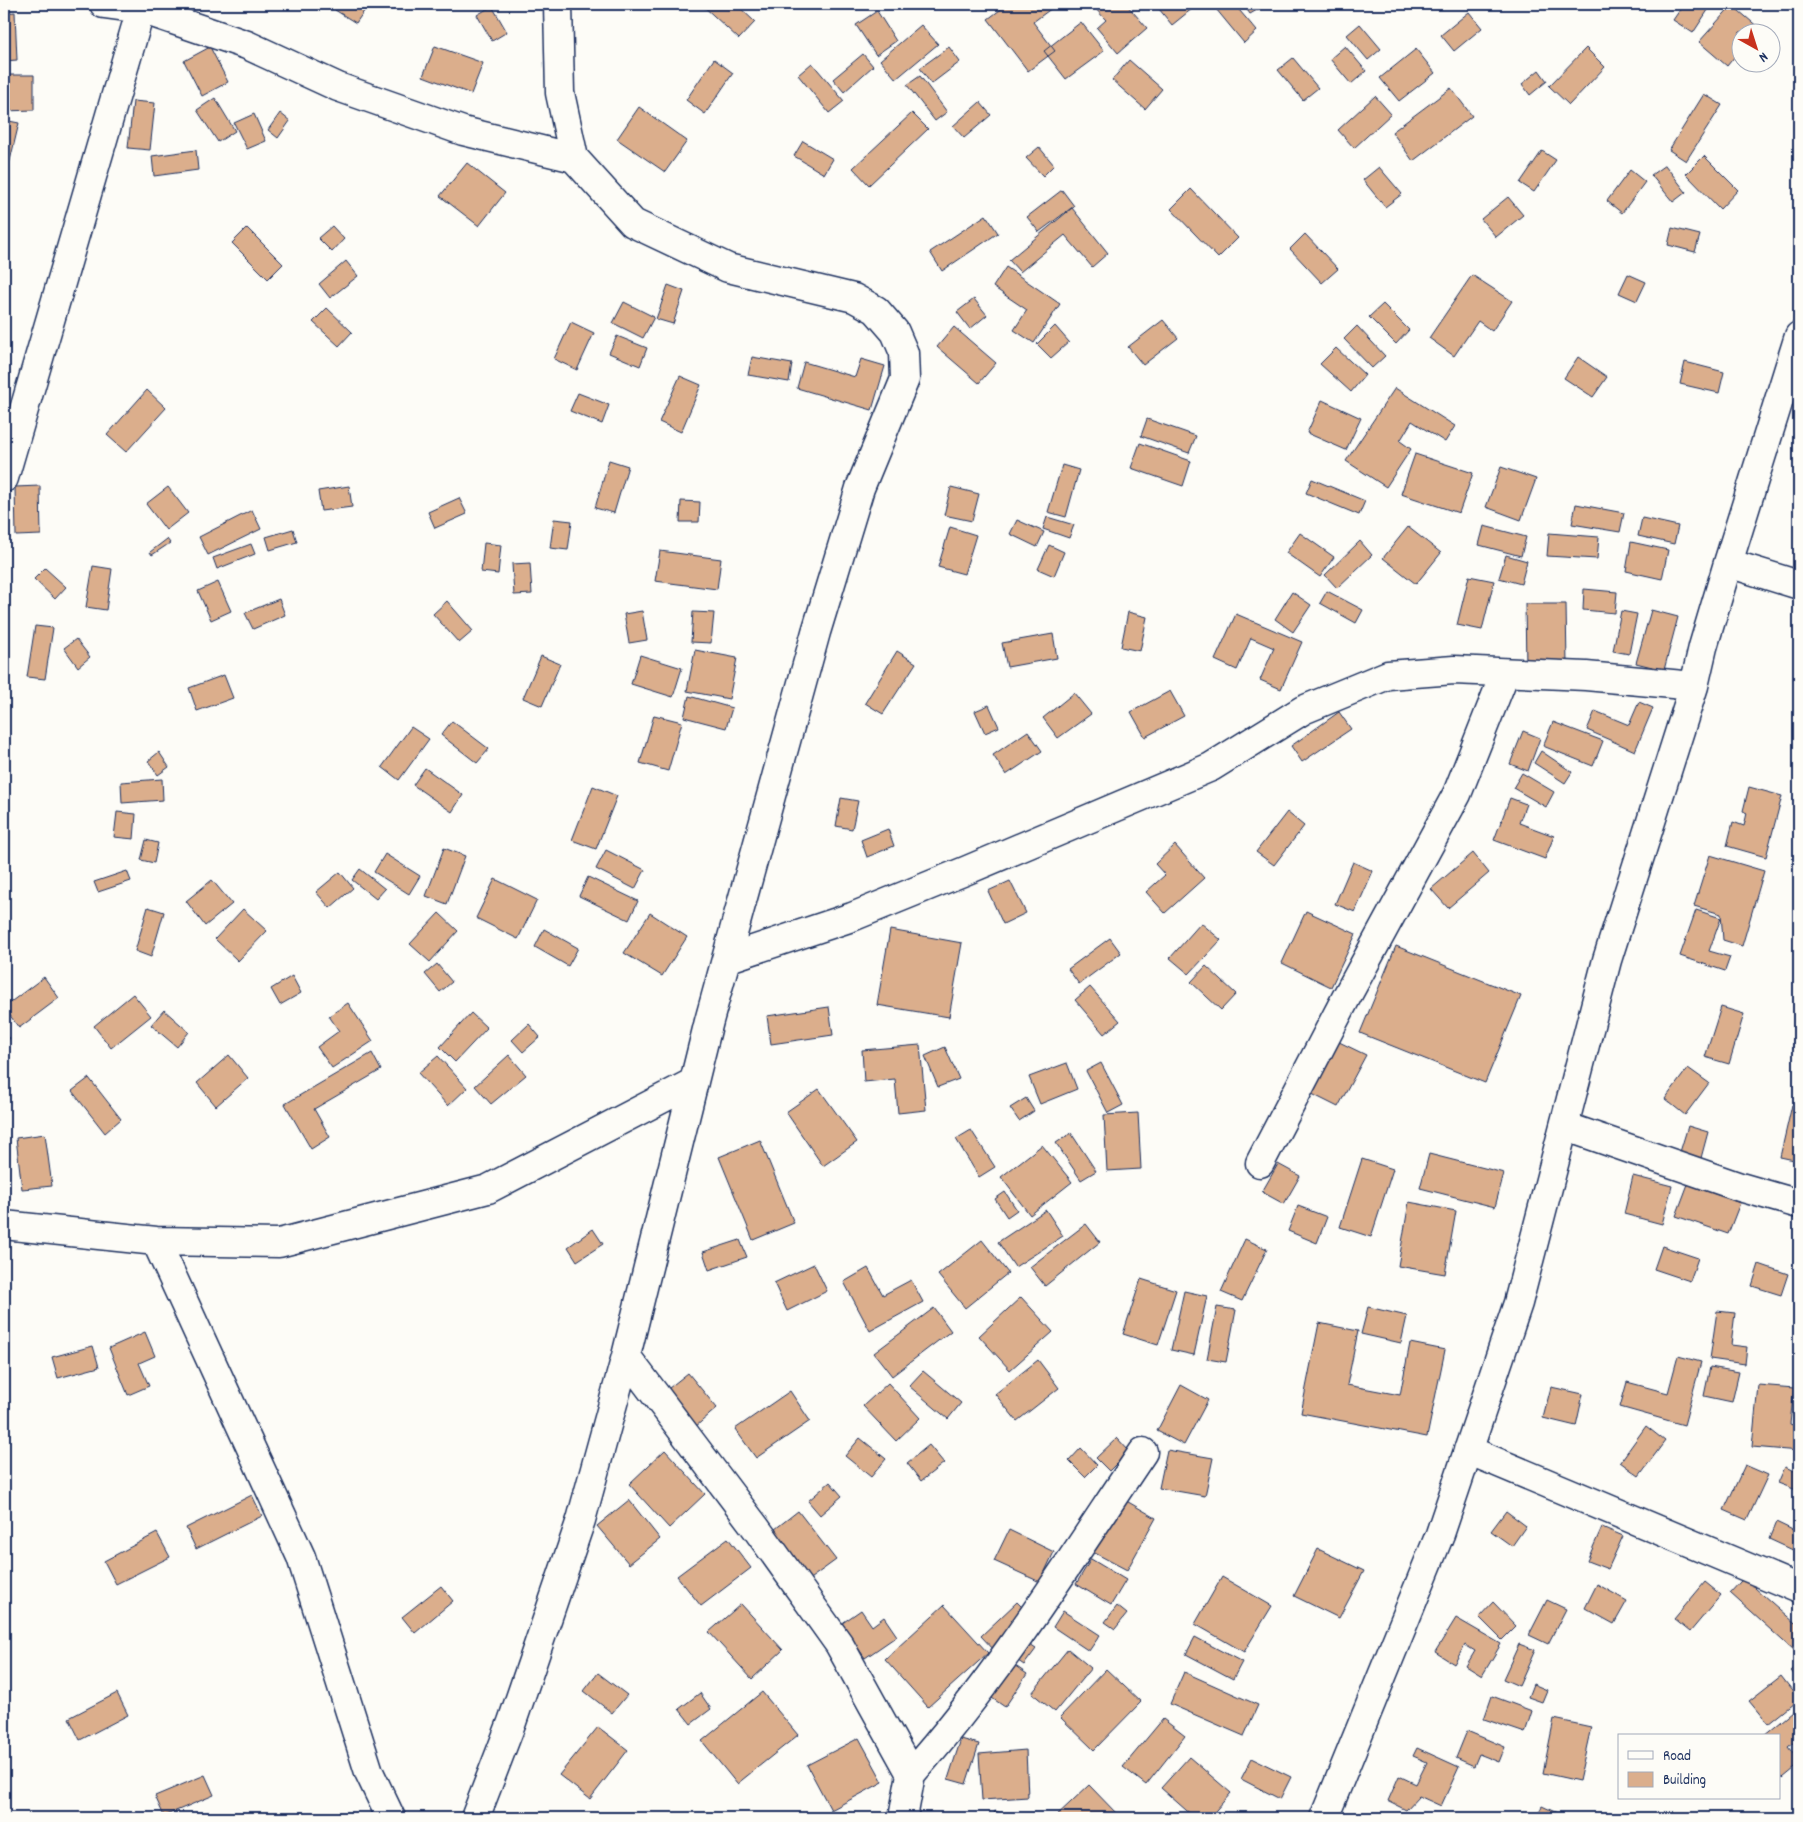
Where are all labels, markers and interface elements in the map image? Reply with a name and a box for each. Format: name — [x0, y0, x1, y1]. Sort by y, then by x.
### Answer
north arrow — [1730, 22, 1780, 72]
text: N — [1754, 47, 1772, 67]
legend — [1618, 1734, 1780, 1800]
text: Road — [1663, 1746, 1691, 1768]
text: Building — [1663, 1770, 1706, 1792]

